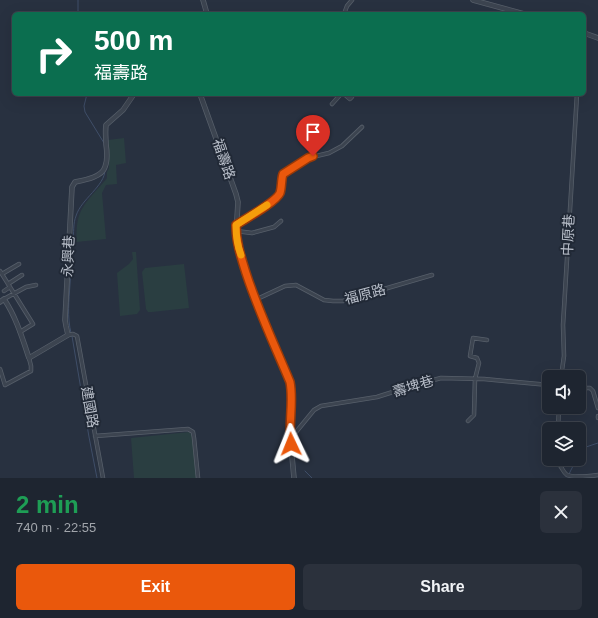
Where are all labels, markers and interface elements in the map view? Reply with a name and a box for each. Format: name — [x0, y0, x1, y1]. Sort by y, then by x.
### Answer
text: 500 m — [94, 25, 173, 56]
icon: right — [28, 28, 80, 80]
text: 福壽路 — [94, 63, 148, 83]
pin — [296, 115, 330, 156]
icon: arrive — [302, 121, 324, 143]
street label: 福壽路 — [210, 137, 238, 181]
street label: 中原巷 — [559, 214, 577, 256]
street label: 永興巷 — [59, 235, 77, 277]
street label: 福原路 — [343, 281, 387, 307]
map controls — [542, 370, 586, 466]
button: sound — [542, 370, 586, 414]
street label: 壽埤巷 — [391, 372, 435, 400]
street label: 建國路 — [78, 385, 102, 429]
button: layers — [542, 422, 586, 466]
position arrow — [270, 423, 312, 465]
text: 2 min — [16, 491, 79, 518]
button: close — [540, 491, 582, 533]
text: 740 m · 22:55 — [16, 520, 96, 535]
button: Exit — [16, 564, 295, 610]
button: Share — [303, 564, 582, 610]

